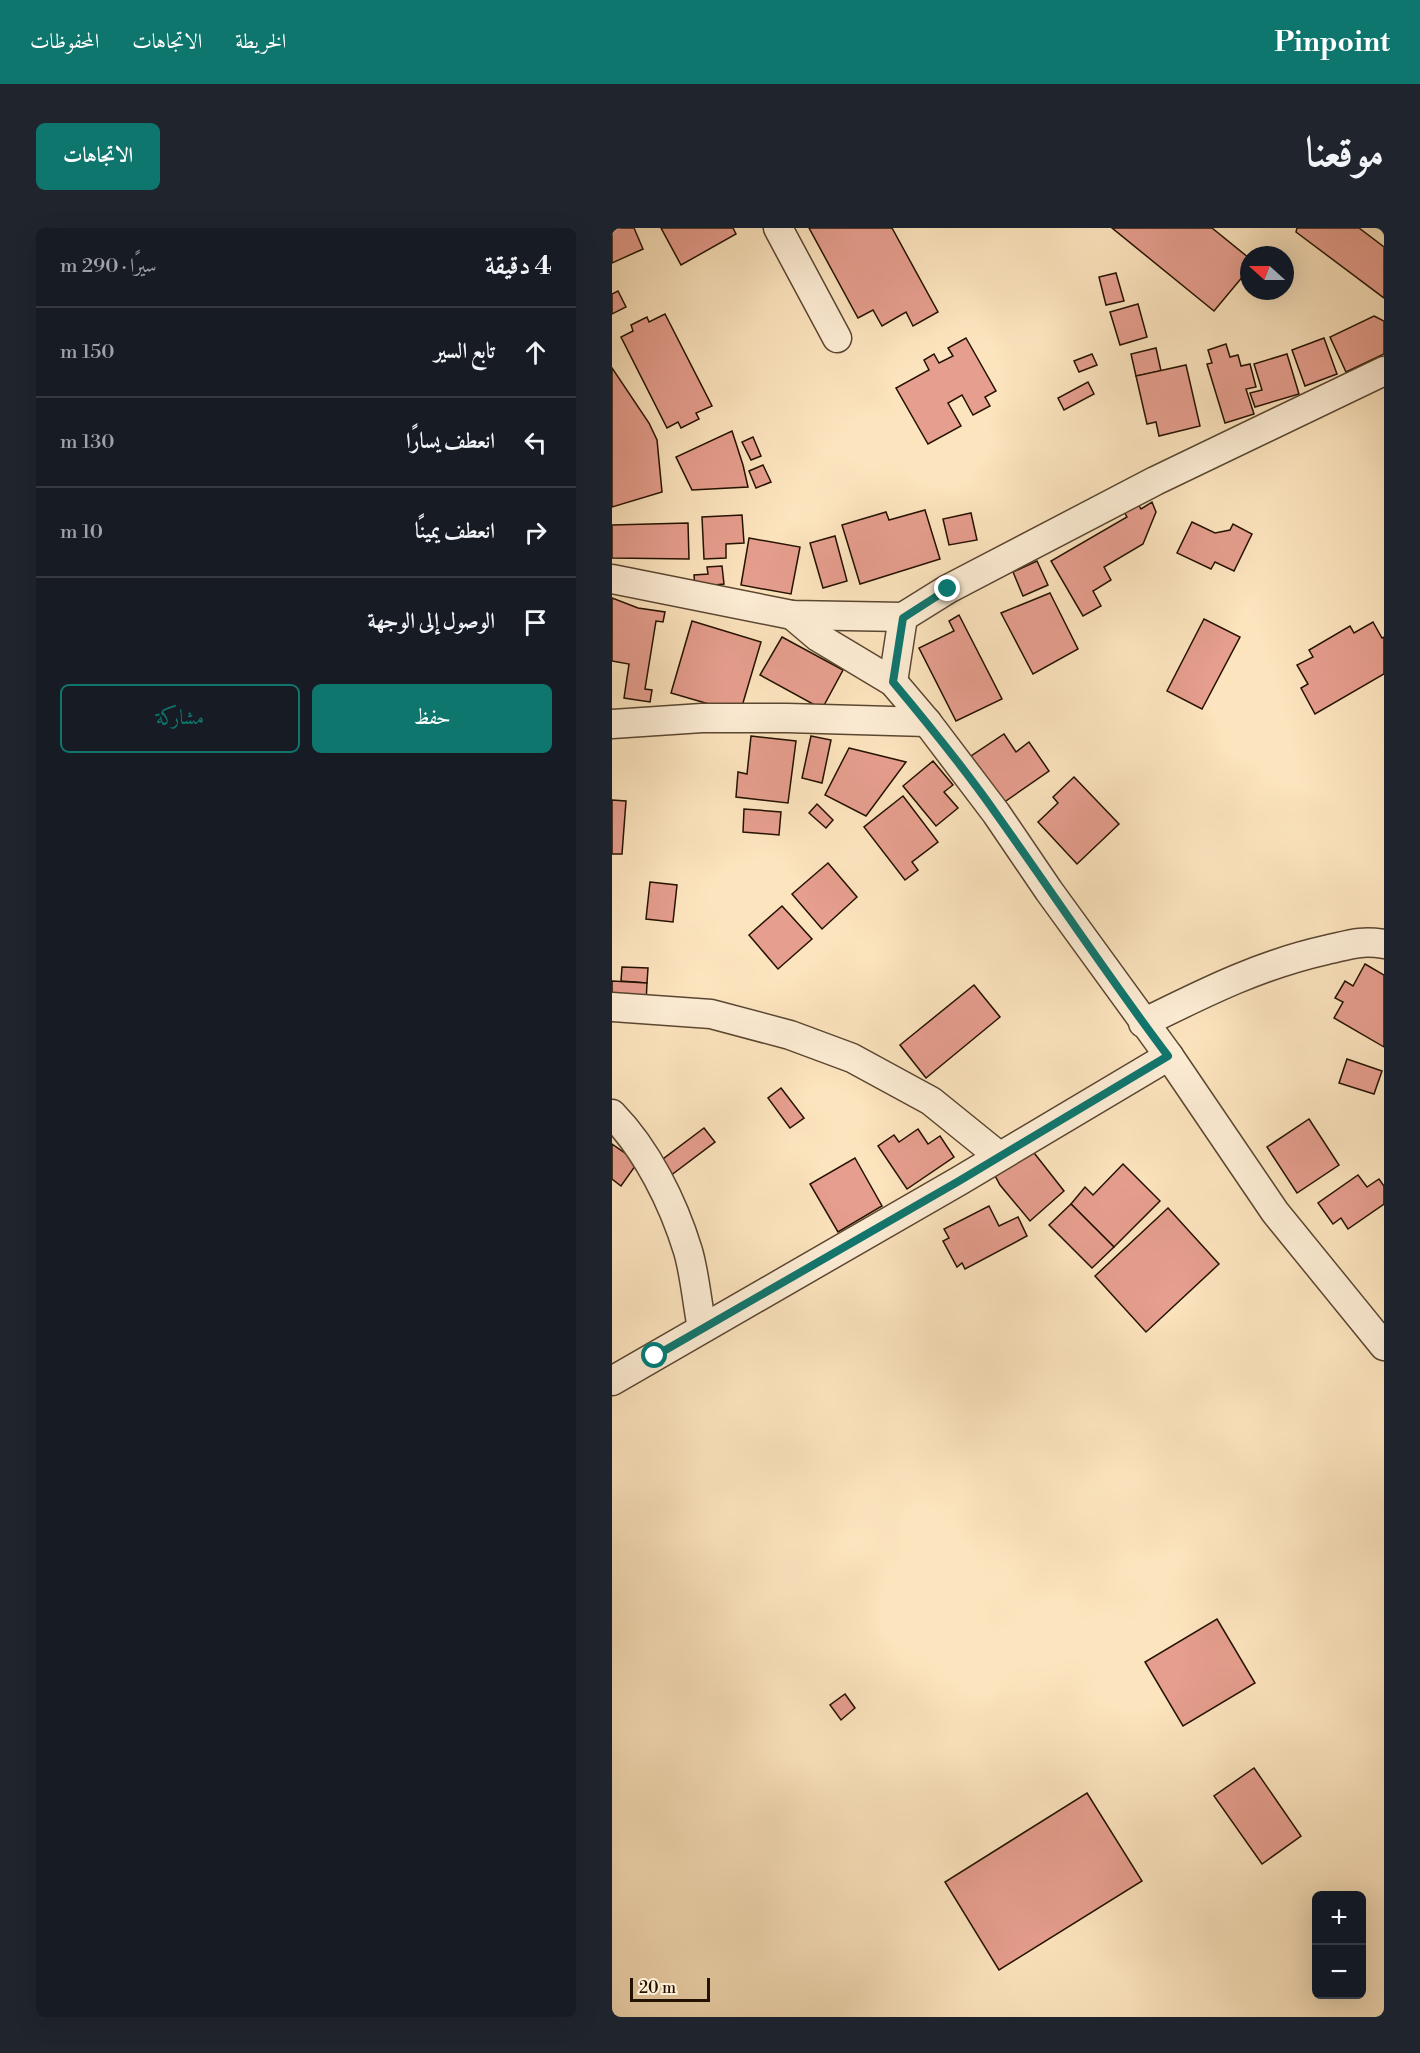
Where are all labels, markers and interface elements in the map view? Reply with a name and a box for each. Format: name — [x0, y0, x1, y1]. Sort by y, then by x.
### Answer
text: Pinpoint — [1274, 25, 1390, 60]
text: المحفوظات — [30, 29, 99, 55]
text: الاتجاهات — [132, 29, 202, 55]
text: الخريطة — [235, 29, 286, 55]
button: الاتجاهات — [36, 123, 160, 190]
text: موقعنا — [1306, 127, 1384, 180]
north arrow — [1240, 246, 1294, 300]
text: 4 دقيقة — [485, 250, 552, 282]
text: سيرًا · 290 m — [60, 254, 157, 279]
icon: ahead — [519, 336, 552, 369]
text: تابع السير — [434, 338, 495, 365]
text: 150 m — [60, 340, 115, 365]
icon: left — [519, 426, 552, 459]
text: انعطف يسارًا — [406, 428, 495, 455]
text: 130 m — [60, 430, 115, 455]
icon: right — [519, 516, 552, 549]
text: انعطف يمينًا — [415, 518, 495, 545]
text: 10 m — [60, 520, 103, 545]
route end — [934, 575, 960, 601]
icon: arrive — [519, 606, 552, 639]
text: الوصول إلى الوجهة — [367, 608, 495, 635]
button: مشاركة — [60, 684, 300, 753]
button: حفظ — [312, 684, 552, 753]
route start — [641, 1342, 667, 1368]
map controls — [1312, 1891, 1366, 1999]
button: + — [1312, 1891, 1366, 1945]
button: − — [1312, 1945, 1366, 1999]
scale bar — [630, 1975, 710, 2002]
text: 20 m — [639, 1978, 676, 1998]

